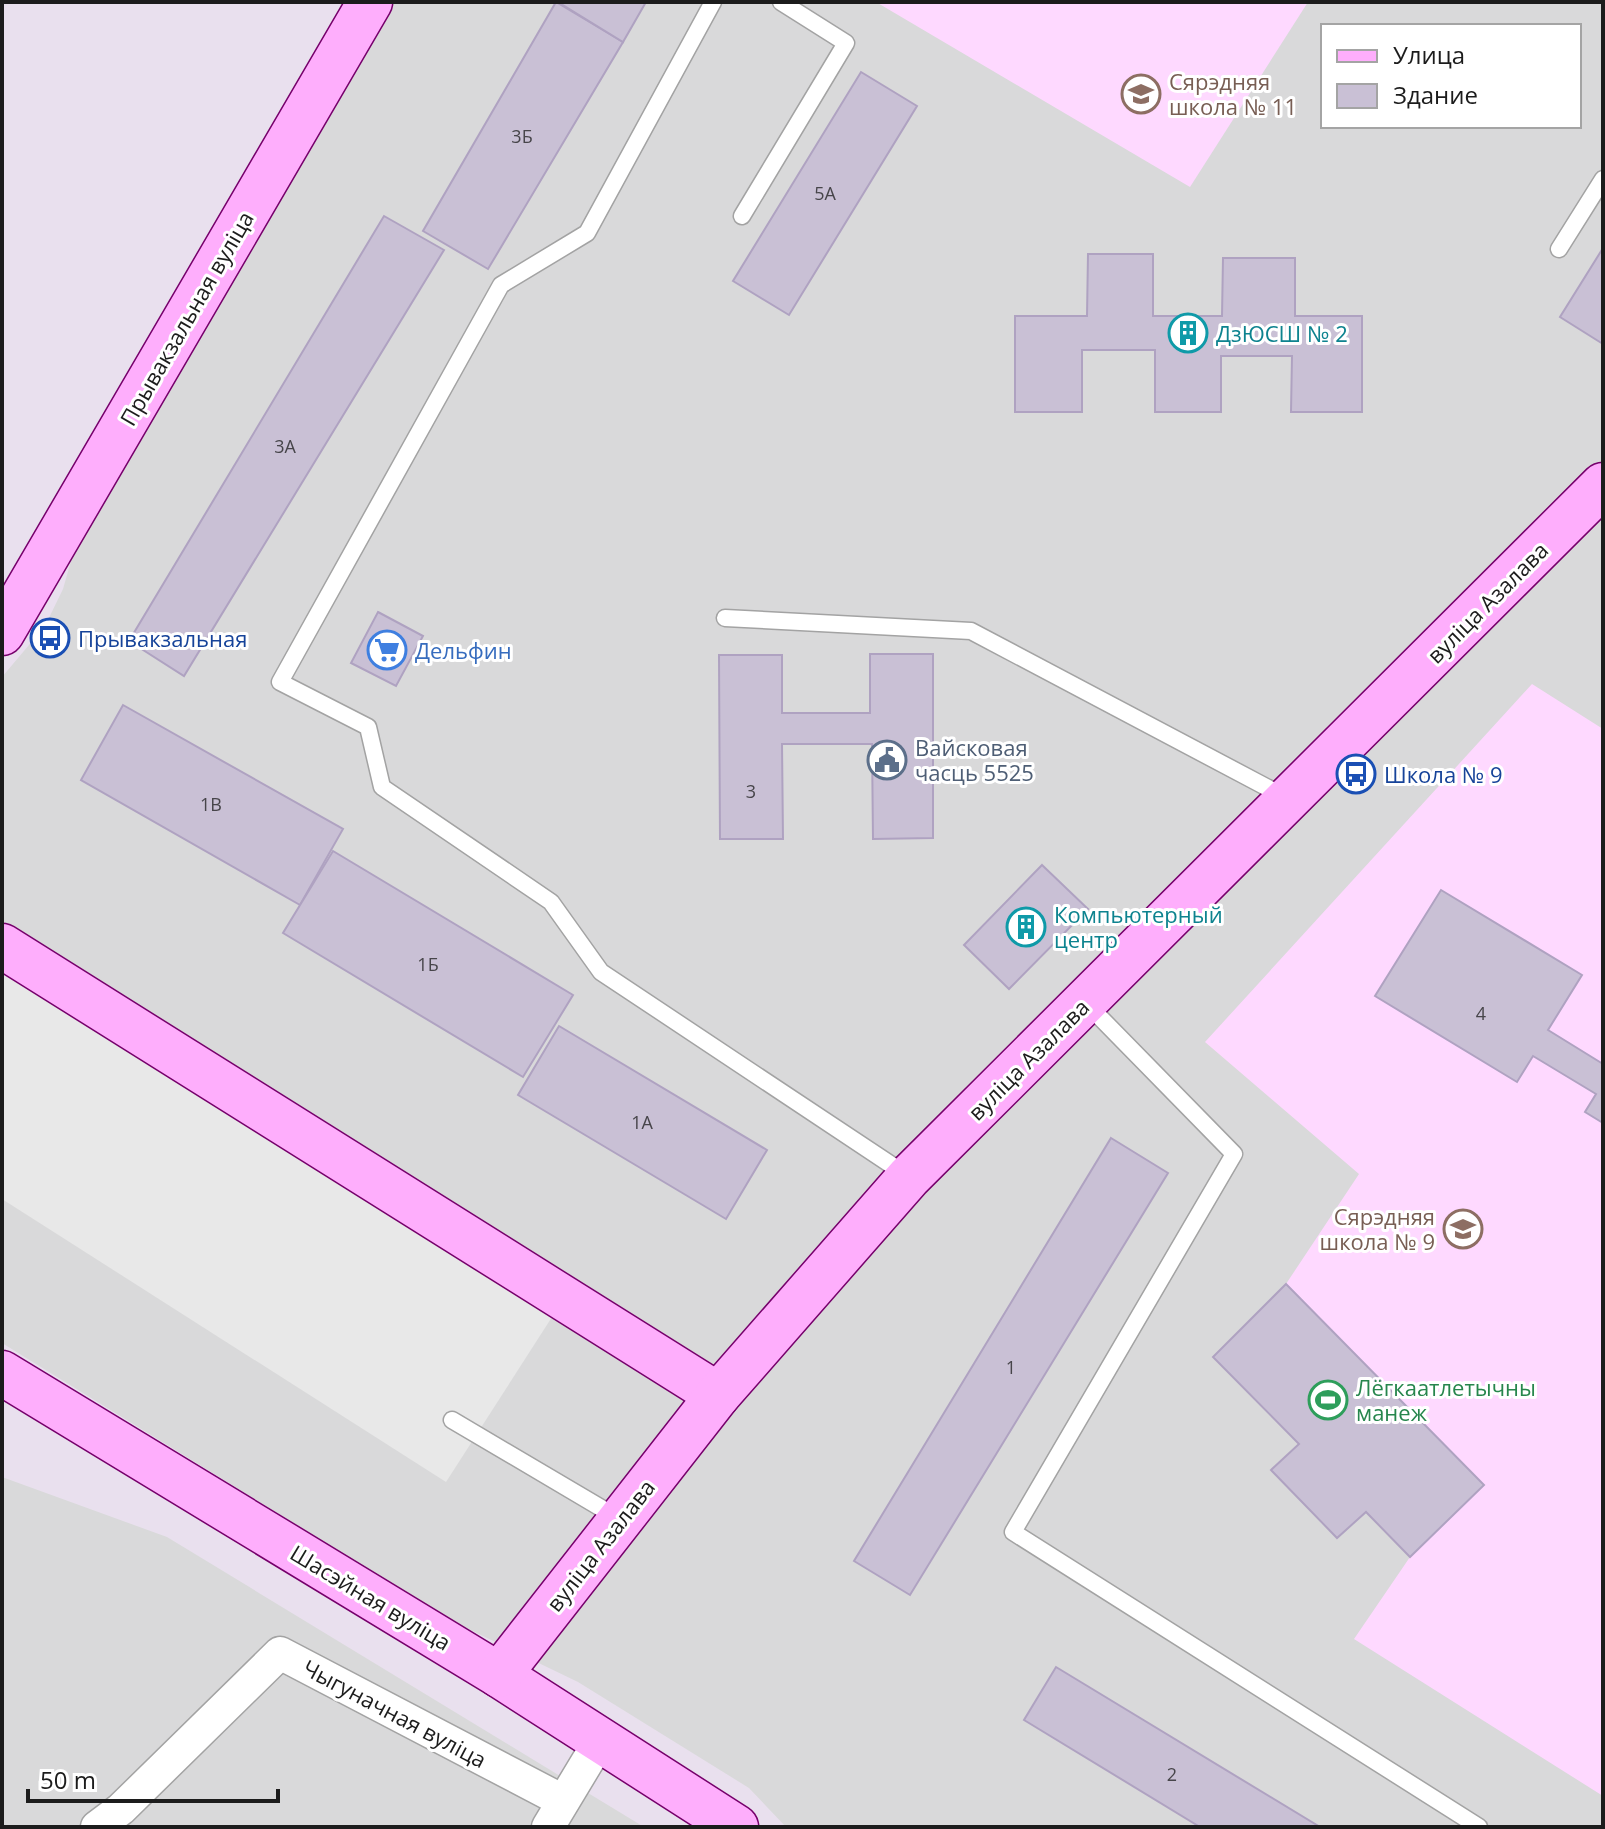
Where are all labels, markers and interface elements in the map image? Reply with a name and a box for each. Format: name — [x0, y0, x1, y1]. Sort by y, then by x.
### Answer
legend — [1321, 24, 1581, 128]
text: Улица — [1393, 38, 1465, 71]
place label: Сярэдняя школа № 11 — [1169, 66, 1297, 121]
school or university icon: Сярэдняя школа № 11 — [1120, 73, 1162, 115]
text: Здание — [1393, 78, 1478, 111]
house number: 3Б — [511, 124, 533, 148]
house number: 5А — [814, 181, 836, 205]
street label: Прывакзальная вуліца — [112, 205, 260, 431]
building icon: ДзЮСШ № 2 — [1167, 312, 1209, 354]
place label: ДзЮСШ № 2 — [1216, 318, 1348, 348]
house number: 3А — [274, 434, 296, 458]
street label: вуліца Азалава — [1420, 535, 1554, 669]
bus stop icon: Прывакзальная — [29, 617, 71, 659]
place label: Прывакзальная — [78, 623, 247, 653]
supermarket icon: Дельфин — [366, 629, 408, 671]
place label: Дельфин — [415, 635, 512, 665]
place label: Вайсковая часць 5525 — [915, 732, 1034, 787]
public building icon: Вайсковая часць 5525 — [866, 739, 908, 781]
bus stop icon: Школа № 9 — [1335, 753, 1377, 795]
place label: Школа № 9 — [1384, 759, 1503, 789]
house number: 3 — [746, 779, 756, 803]
house number: 1В — [200, 792, 222, 816]
place label: Компьютерный центр — [1054, 899, 1223, 954]
building icon: Компьютерный центр — [1005, 906, 1047, 948]
house number: 1Б — [417, 952, 439, 976]
street label: вуліца Азалава — [961, 992, 1095, 1126]
house number: 4 — [1476, 1001, 1486, 1025]
house number: 1А — [631, 1110, 653, 1134]
place label: Сярэдняя школа № 9 — [1320, 1201, 1435, 1256]
school or university icon: Сярэдняя школа № 9 — [1442, 1208, 1484, 1250]
house number: 1 — [1006, 1355, 1016, 1379]
place label: Лёгкаатлетычны манеж — [1356, 1372, 1536, 1427]
sports icon: Лёгкаатлетычны манеж — [1307, 1379, 1349, 1421]
street label: вуліца Азалава — [539, 1473, 661, 1617]
street label: Шасэйная вуліца — [285, 1537, 457, 1657]
street label: Чыгуначная вуліца — [298, 1652, 492, 1774]
scale bar — [28, 1753, 278, 1803]
house number: 2 — [1167, 1762, 1177, 1786]
text: 50 m — [40, 1763, 96, 1796]

